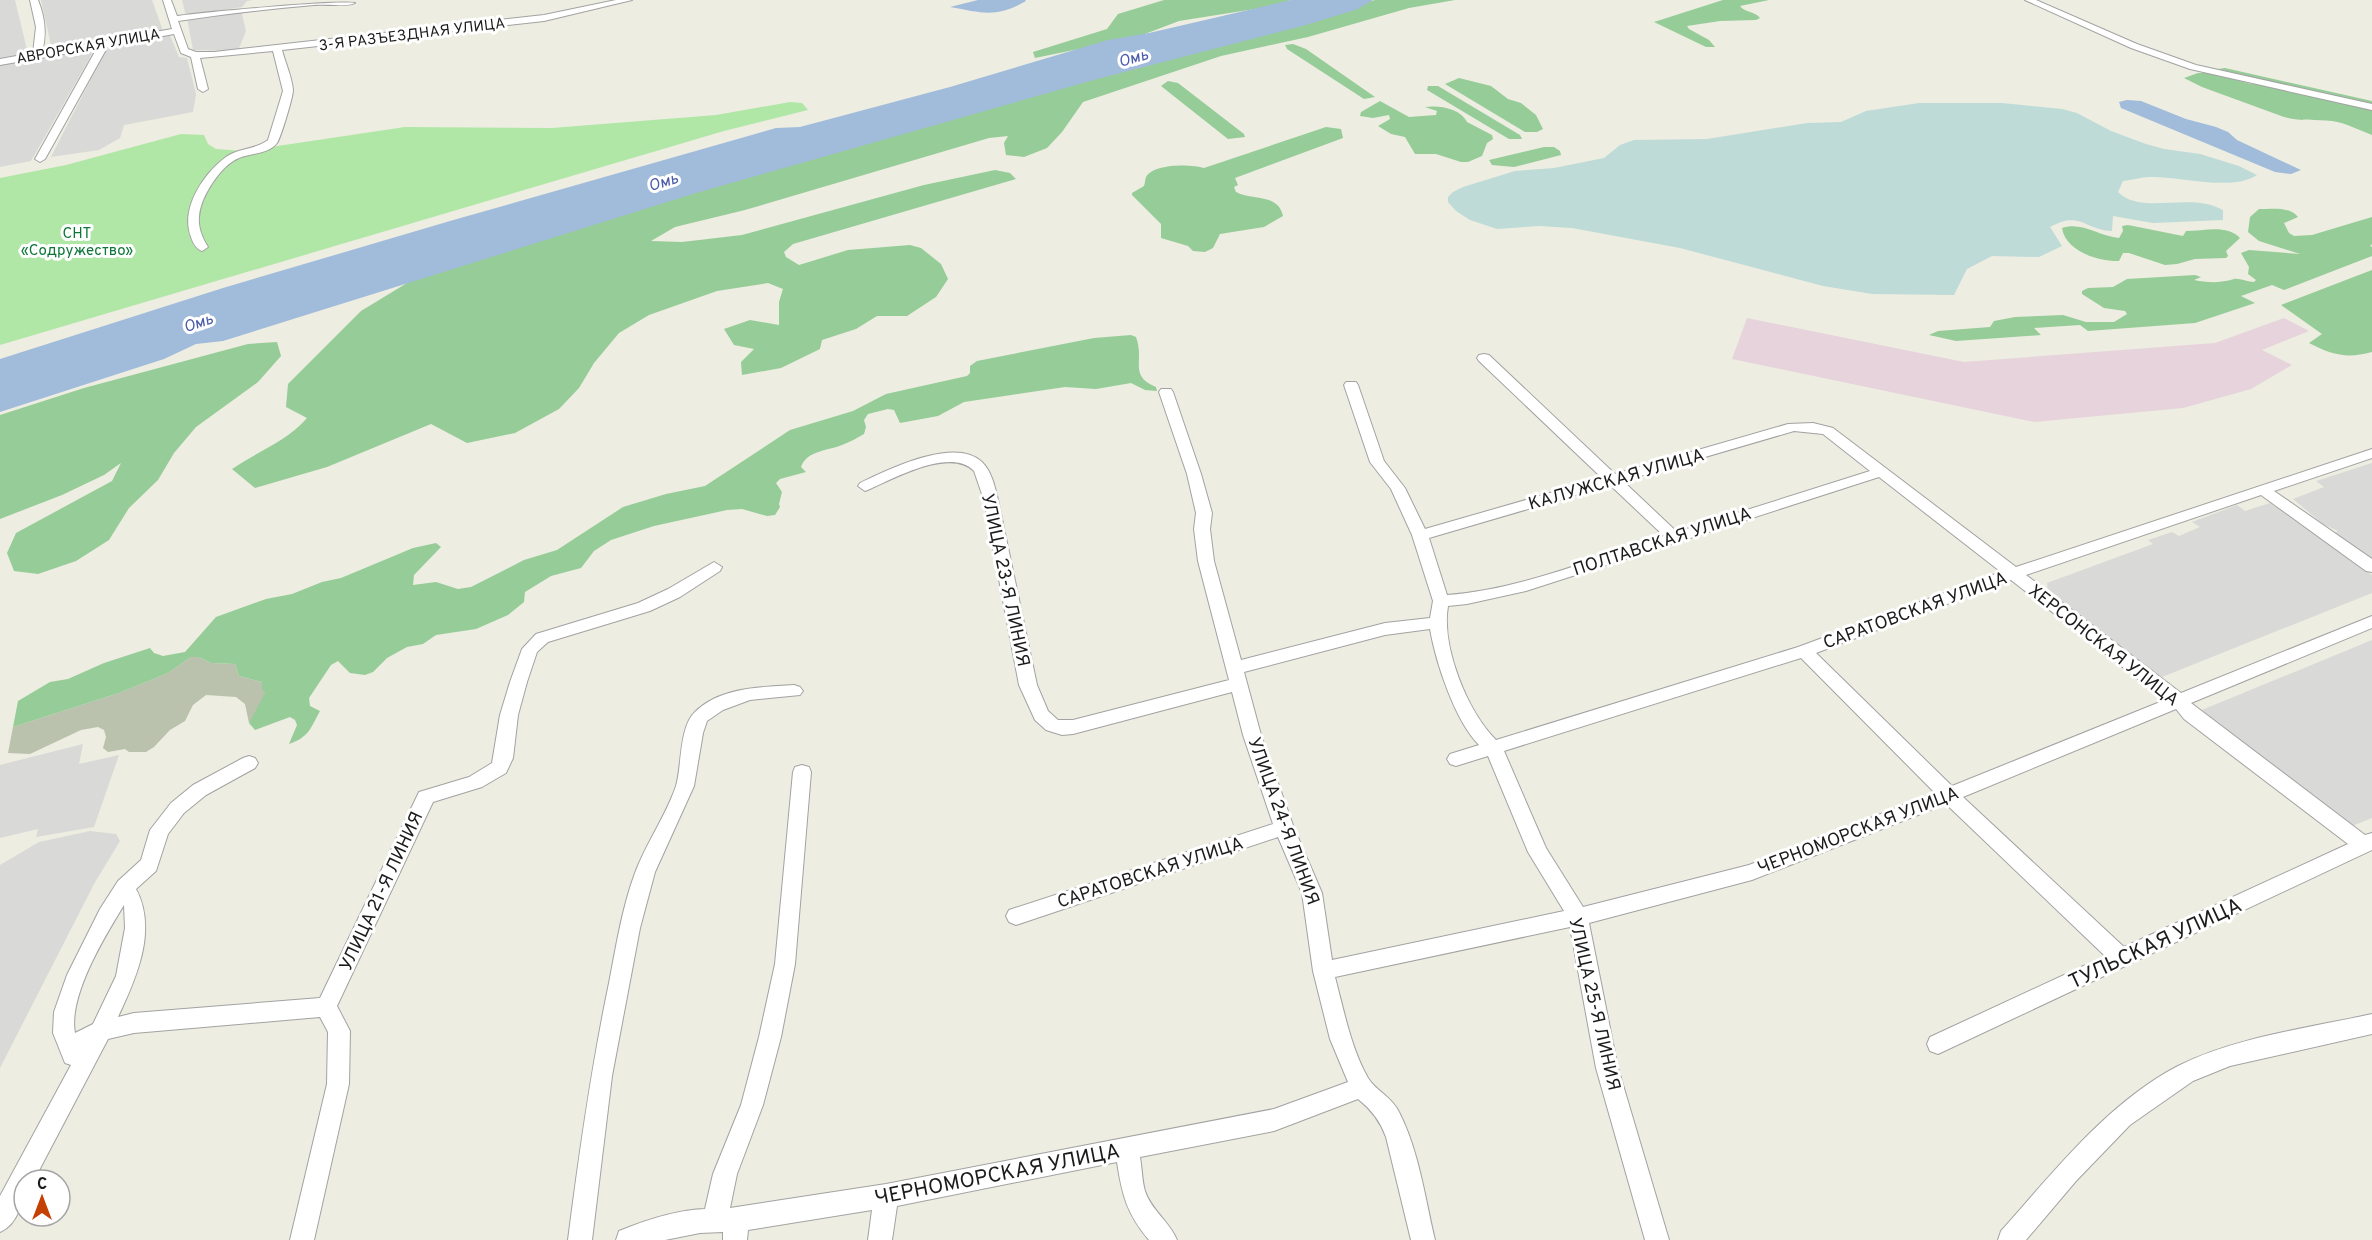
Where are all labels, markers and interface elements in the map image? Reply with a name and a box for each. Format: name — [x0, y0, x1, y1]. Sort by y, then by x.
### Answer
street label: 3-Я РАЗЪЕЗДНАЯ УЛИЦА — [318, 15, 506, 56]
street label: АВРОРСКАЯ УЛИЦА — [15, 25, 162, 69]
water label: Омь — [1116, 45, 1151, 73]
water label: Омь — [646, 169, 681, 197]
park label: СНТ «Содружество» — [21, 225, 133, 261]
water label: Омь — [181, 310, 216, 338]
street label: КАЛУЖСКАЯ УЛИЦА — [1526, 444, 1707, 517]
street label: УЛИЦА 23-Я ЛИНИЯ — [975, 492, 1034, 669]
street label: ПОЛТАВСКАЯ УЛИЦА — [1570, 503, 1755, 582]
street label: САРАТОВСКАЯ УЛИЦА — [1820, 567, 2011, 655]
street label: ХЕРСОНСКАЯ УЛИЦА — [2023, 580, 2183, 712]
street label: УЛИЦА 24-Я ЛИНИЯ — [1242, 735, 1324, 908]
street label: ЧЕРНОМОРСКАЯ УЛИЦА — [1755, 782, 1962, 880]
street label: УЛИЦА 21-Я ЛИНИЯ — [335, 808, 429, 975]
street label: САРАТОВСКАЯ УЛИЦА — [1055, 832, 1246, 914]
street label: ТУЛЬСКАЯ УЛИЦА — [2065, 892, 2246, 996]
street label: УЛИЦА 25-Я ЛИНИЯ — [1562, 916, 1625, 1093]
street label: ЧЕРНОМОРСКАЯ УЛИЦА — [872, 1138, 1122, 1213]
north arrow — [12, 1168, 72, 1228]
text: С — [37, 1175, 47, 1195]

